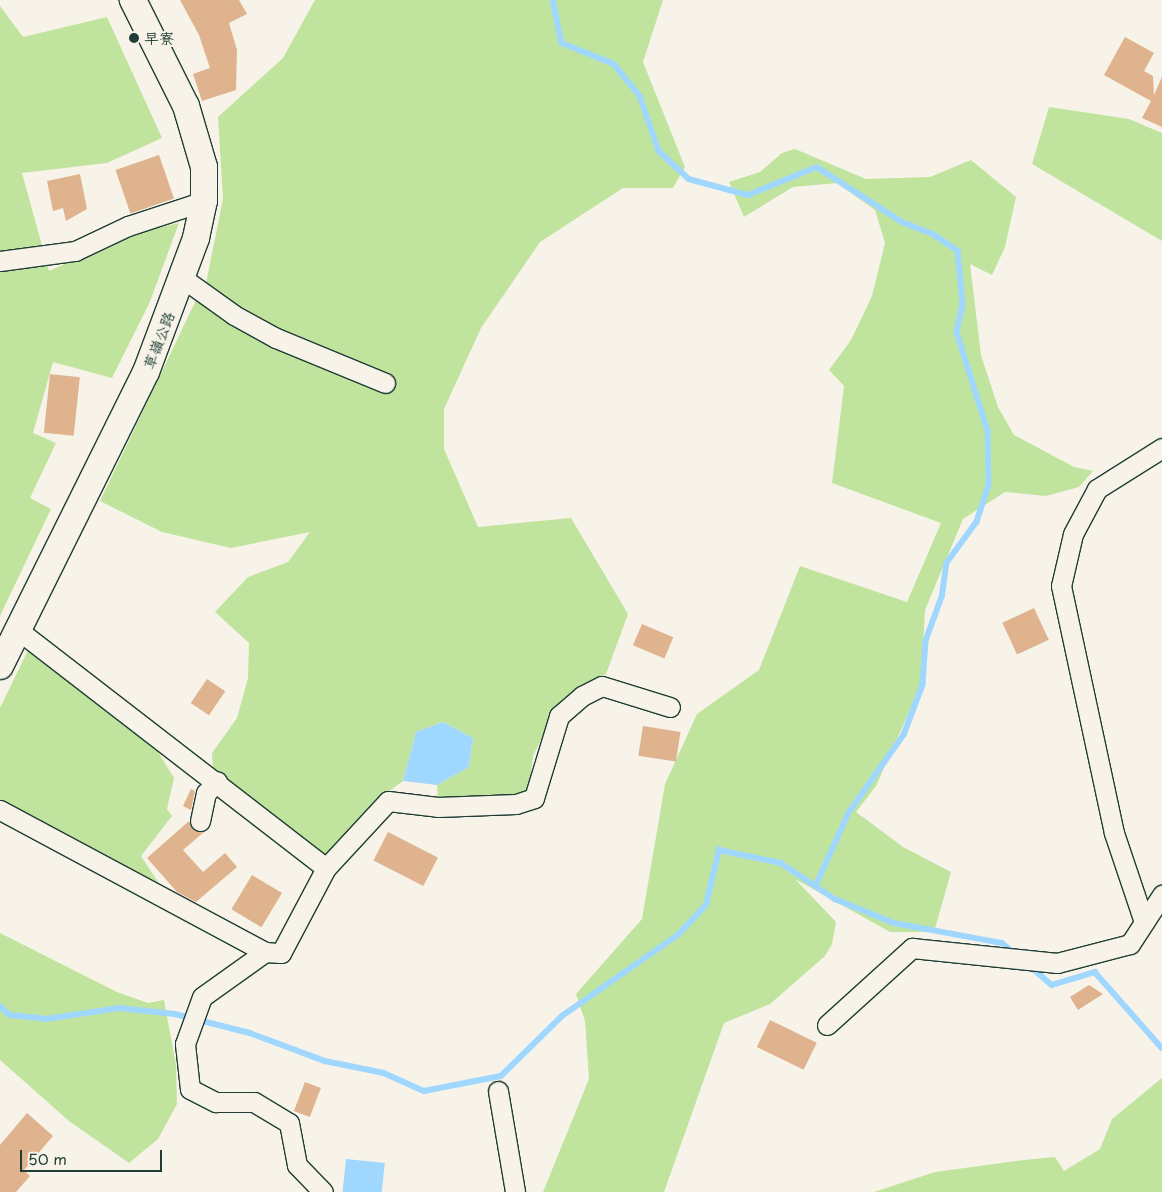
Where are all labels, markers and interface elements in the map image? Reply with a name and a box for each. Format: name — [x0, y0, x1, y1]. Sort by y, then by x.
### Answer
place label: 早寮 — [144, 29, 174, 47]
marker: 早寮 — [128, 32, 140, 44]
street label: 草嶺公路 — [139, 309, 177, 371]
scale bar — [22, 1140, 165, 1172]
text: 50 m — [28, 1147, 67, 1170]

